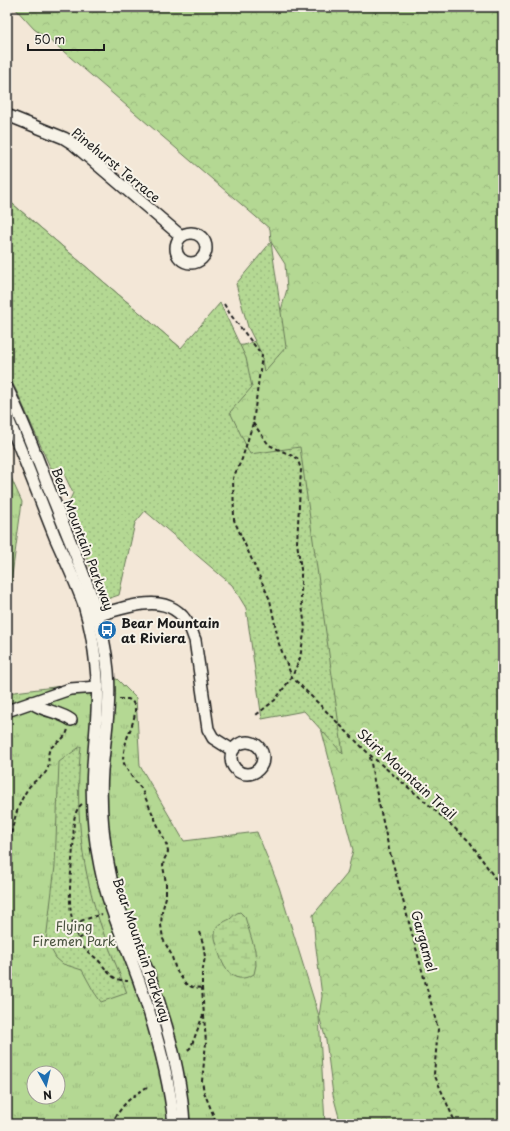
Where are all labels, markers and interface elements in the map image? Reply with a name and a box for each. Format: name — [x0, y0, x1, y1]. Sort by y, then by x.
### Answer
scale bar — [28, 26, 104, 52]
text: 50 m — [34, 30, 65, 48]
street label: Pinehurst Terrace — [68, 123, 165, 206]
street label: Bear Mountain Parkway — [47, 465, 119, 613]
place label: Bear Mountain at Riviera — [121, 613, 220, 647]
bus stop icon: Bear Mountain at Riviera — [96, 619, 118, 641]
street label: Skirt Mountain Trail — [354, 724, 461, 823]
street label: Bear Mountain Parkway — [109, 875, 176, 1025]
street label: Gargamel — [407, 908, 442, 974]
park label: Flying Firemen Park — [32, 916, 116, 950]
north arrow — [26, 1065, 66, 1105]
text: N — [42, 1086, 53, 1104]

